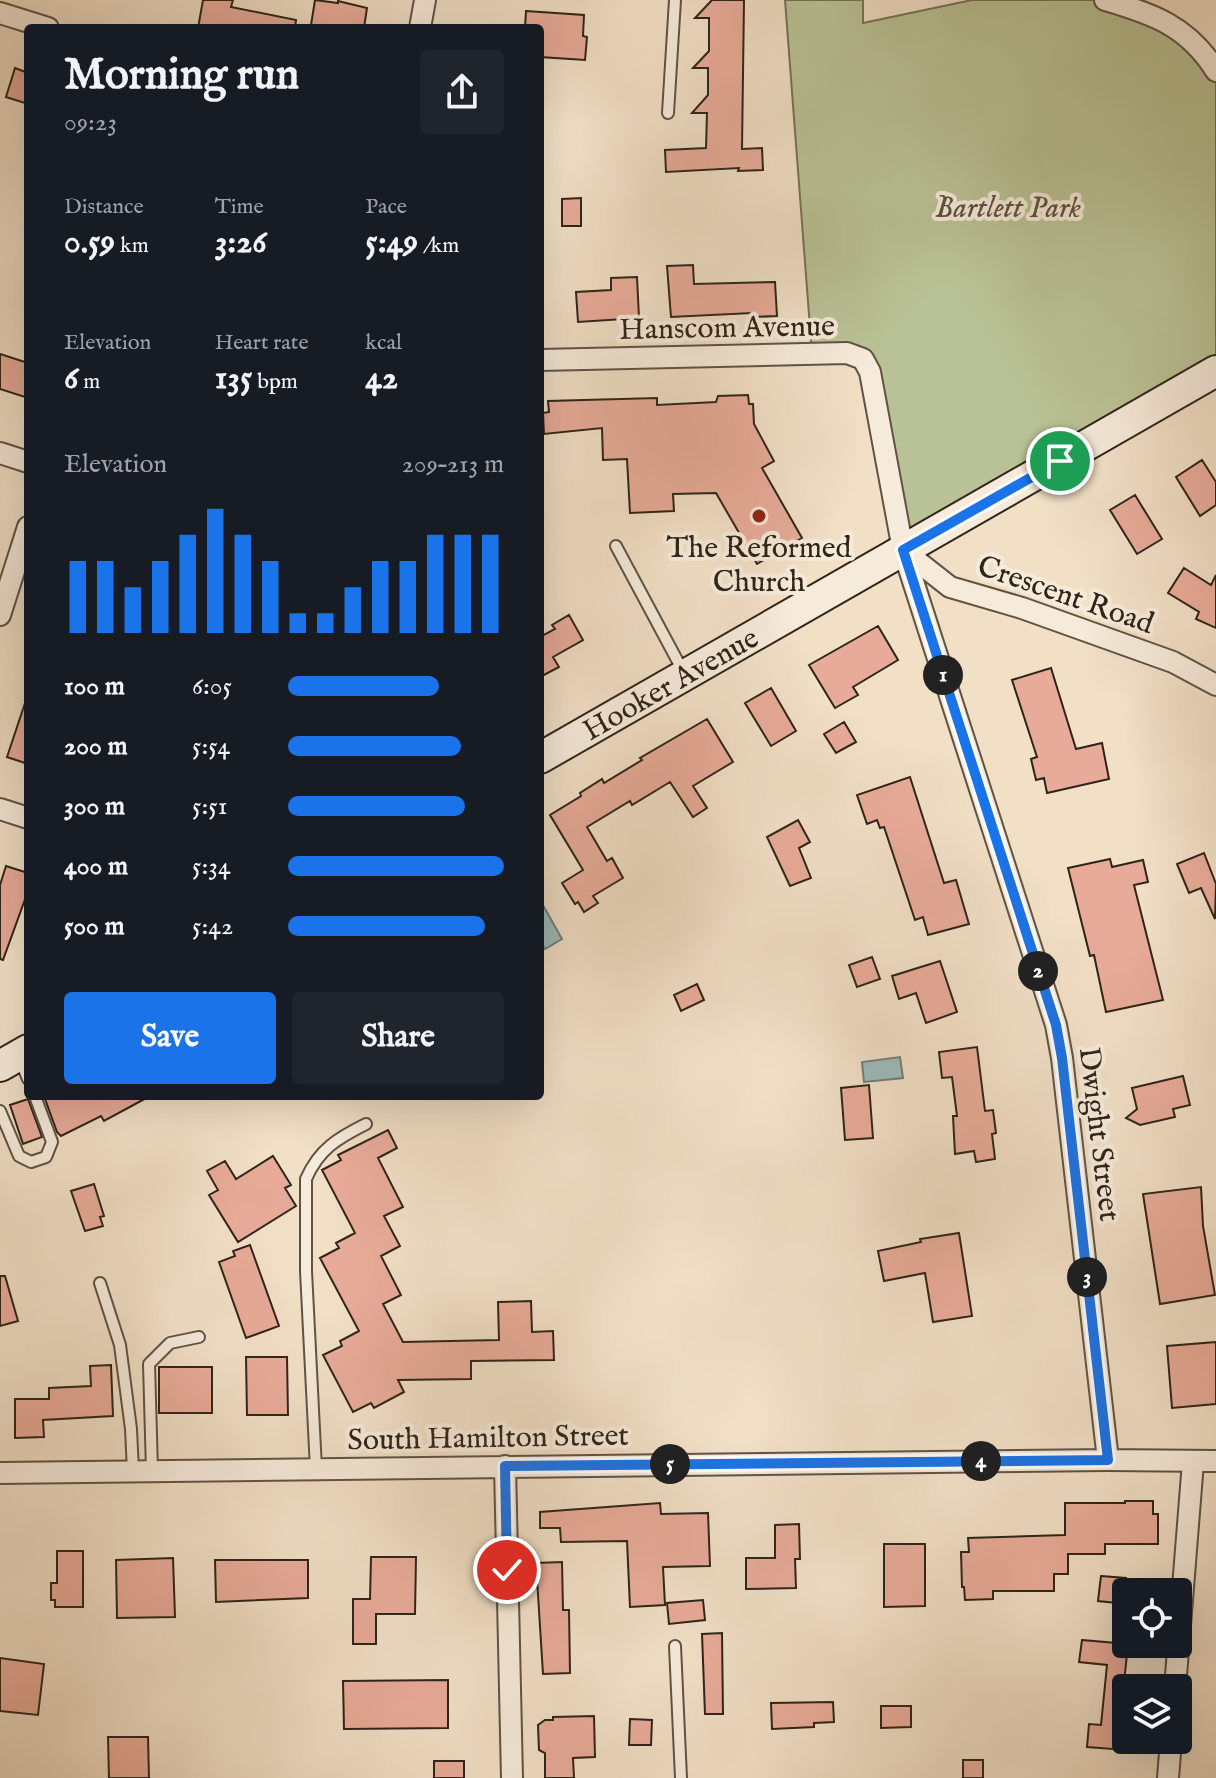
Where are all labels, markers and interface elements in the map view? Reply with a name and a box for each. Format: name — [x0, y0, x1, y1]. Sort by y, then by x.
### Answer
text: Morning run — [64, 48, 299, 104]
button: share — [420, 50, 504, 134]
text: 09:23 — [64, 106, 117, 139]
park label: Bartlett Park — [935, 190, 1081, 228]
text: Distance — [64, 193, 144, 221]
text: Time — [215, 193, 264, 221]
text: Pace — [365, 193, 407, 221]
text: 0.59 — [64, 221, 115, 264]
text: 3:26 — [215, 221, 267, 264]
text: 5:49 — [365, 221, 418, 264]
text: km — [115, 232, 149, 260]
text: /km — [418, 232, 459, 260]
street label: Hanscom Avenue — [619, 308, 835, 350]
text: Elevation — [64, 329, 151, 357]
text: Heart rate — [215, 329, 309, 357]
text: kcal — [365, 329, 402, 357]
text: 6 — [64, 357, 78, 400]
text: 135 — [215, 357, 252, 400]
text: 42 — [365, 357, 398, 400]
text: m — [78, 368, 100, 396]
text: bpm — [252, 368, 298, 396]
pin — [1026, 427, 1094, 495]
icon: arrive — [1038, 439, 1082, 483]
text: Elevation — [64, 448, 167, 481]
text: 209–213 m — [402, 448, 504, 481]
marker: The Reformed Church — [750, 507, 768, 525]
place label: The Reformed Church — [666, 530, 853, 602]
street label: Crescent Road — [972, 548, 1159, 644]
street label: Hooker Avenue — [576, 620, 766, 751]
pin: 1 — [923, 655, 963, 695]
text: 1 — [939, 661, 947, 689]
text: 100 m — [64, 670, 125, 703]
text: 6:05 — [192, 670, 232, 703]
text: 200 m — [64, 730, 128, 763]
text: 5:54 — [192, 730, 230, 763]
text: 300 m — [64, 790, 125, 823]
text: 5:51 — [192, 790, 227, 823]
text: 400 m — [64, 850, 128, 883]
text: 5:34 — [192, 850, 231, 883]
text: 500 m — [64, 910, 125, 943]
text: 5:42 — [192, 910, 233, 943]
pin: 2 — [1018, 951, 1058, 991]
text: 2 — [1033, 957, 1043, 985]
button: Save — [64, 992, 276, 1084]
button: Share — [292, 992, 504, 1084]
street label: Dwight Street — [1068, 1045, 1128, 1224]
pin: 3 — [1067, 1257, 1107, 1297]
text: 3 — [1083, 1263, 1091, 1291]
street label: South Hamilton Street — [347, 1418, 629, 1460]
pin: 4 — [961, 1441, 1001, 1481]
pin: 5 — [650, 1444, 690, 1484]
text: 4 — [976, 1447, 986, 1475]
text: 5 — [666, 1450, 674, 1478]
pin — [473, 1536, 541, 1604]
icon: check — [485, 1548, 529, 1592]
map controls — [1112, 1578, 1192, 1754]
button: locate — [1112, 1578, 1192, 1658]
button: layers — [1112, 1674, 1192, 1754]

